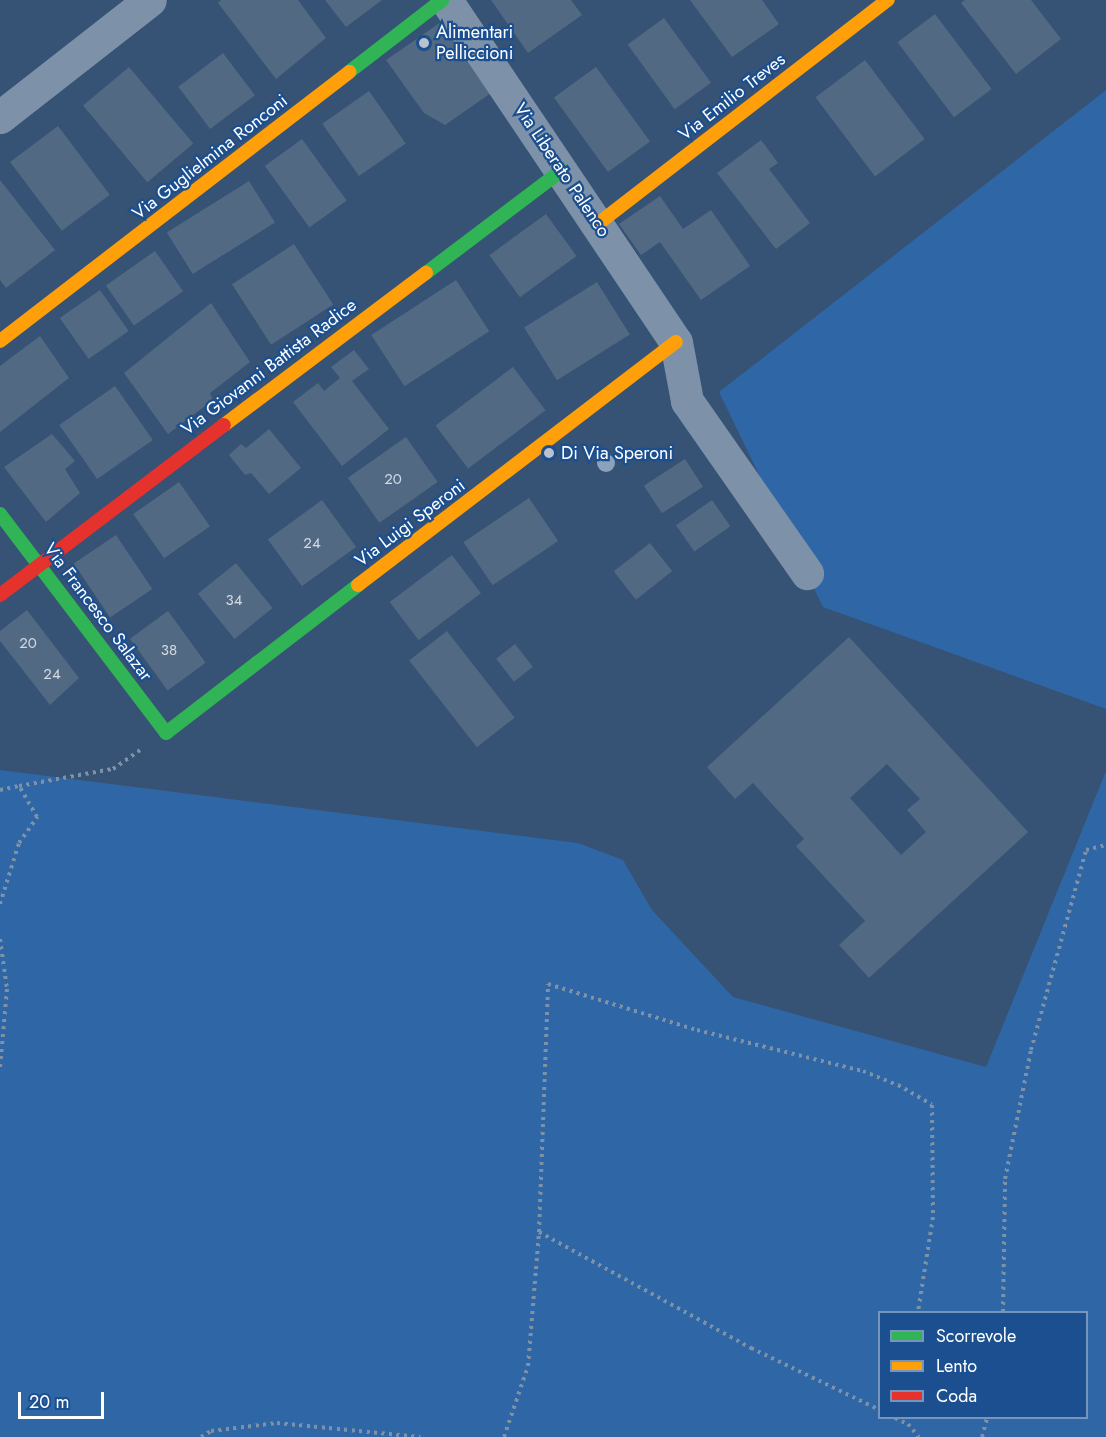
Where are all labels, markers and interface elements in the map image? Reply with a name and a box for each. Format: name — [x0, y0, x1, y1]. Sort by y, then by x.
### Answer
place label: Alimentari Pelliccioni — [436, 22, 513, 64]
marker: Alimentari Pelliccioni — [417, 36, 431, 50]
street label: Via Emilio Treves — [674, 49, 790, 145]
street label: Via Guglielmina Ronconi — [128, 90, 292, 224]
street label: Via Liberato Palenco — [509, 99, 615, 241]
street label: Via Giovanni Battista Radice — [177, 294, 361, 440]
place label: Di Via Speroni — [561, 442, 673, 464]
marker: Di Via Speroni — [542, 446, 556, 460]
house number: 20 — [384, 471, 402, 489]
street label: Via Luigi Speroni — [351, 475, 469, 571]
house number: 24 — [303, 535, 321, 553]
street label: Via Francesco Salazar — [39, 539, 157, 685]
house number: 34 — [226, 592, 242, 610]
house number: 20 — [19, 635, 37, 653]
house number: 38 — [161, 642, 177, 660]
house number: 24 — [43, 666, 61, 684]
legend — [878, 1311, 1088, 1419]
text: Scorrevole — [936, 1323, 1016, 1349]
text: Lento — [936, 1353, 977, 1379]
scale bar — [21, 1380, 106, 1418]
text: Coda — [936, 1383, 977, 1409]
text: 20 m — [29, 1389, 69, 1415]

